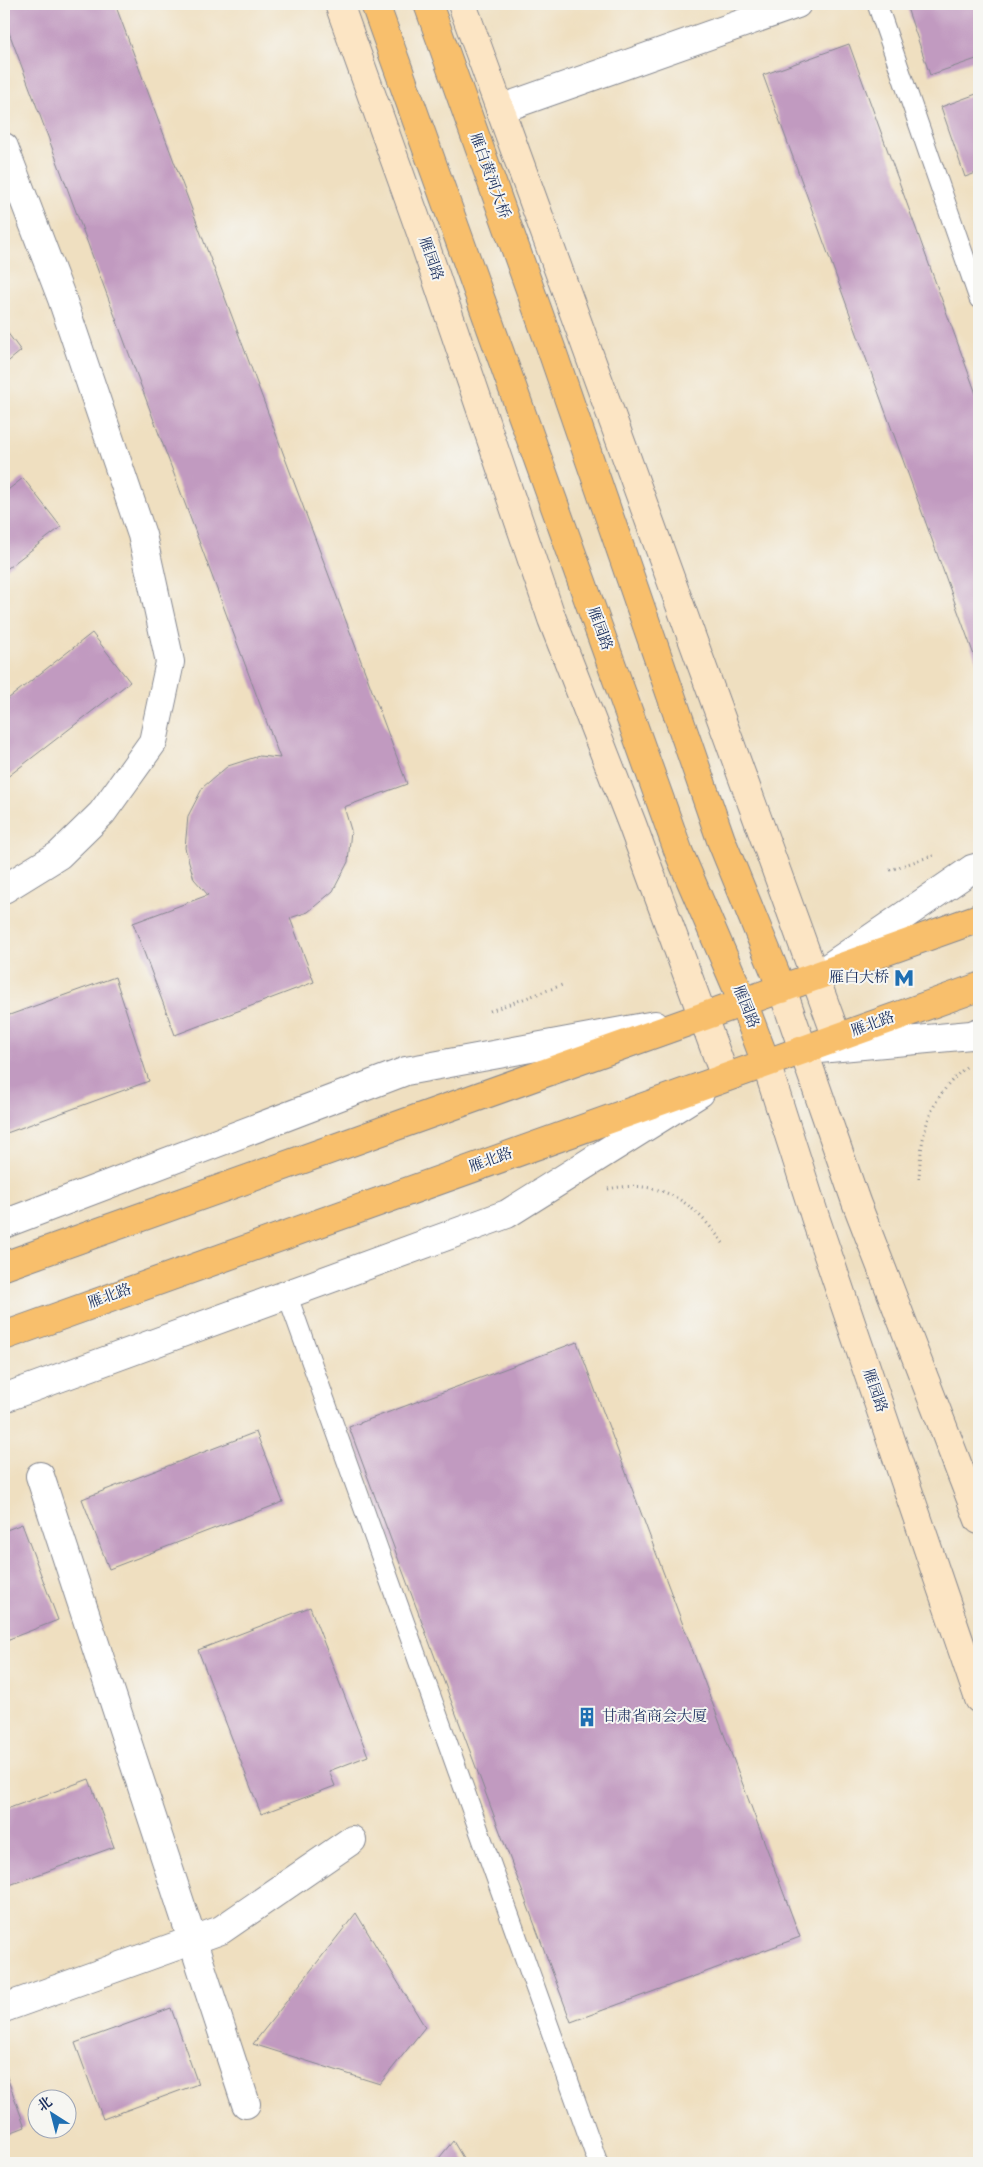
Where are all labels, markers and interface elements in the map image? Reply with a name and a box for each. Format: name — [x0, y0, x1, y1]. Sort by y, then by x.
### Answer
street label: 雁白黄河大桥 — [464, 130, 514, 222]
street label: 雁园路 — [413, 234, 447, 284]
street label: 雁园路 — [581, 604, 617, 654]
metro station icon: 雁白大桥 — [893, 967, 915, 989]
place label: 雁白大桥 — [829, 968, 889, 989]
street label: 雁园路 — [727, 982, 763, 1032]
street label: 雁北路 — [848, 1007, 898, 1043]
street label: 雁北路 — [466, 1143, 516, 1179]
street label: 雁北路 — [85, 1279, 135, 1315]
street label: 雁园路 — [857, 1366, 891, 1416]
building icon: 甘肃省商会大厦 — [576, 1706, 598, 1728]
place label: 甘肃省商会大厦 — [602, 1707, 707, 1728]
north arrow — [28, 2090, 78, 2140]
text: 北 — [34, 2093, 56, 2116]

